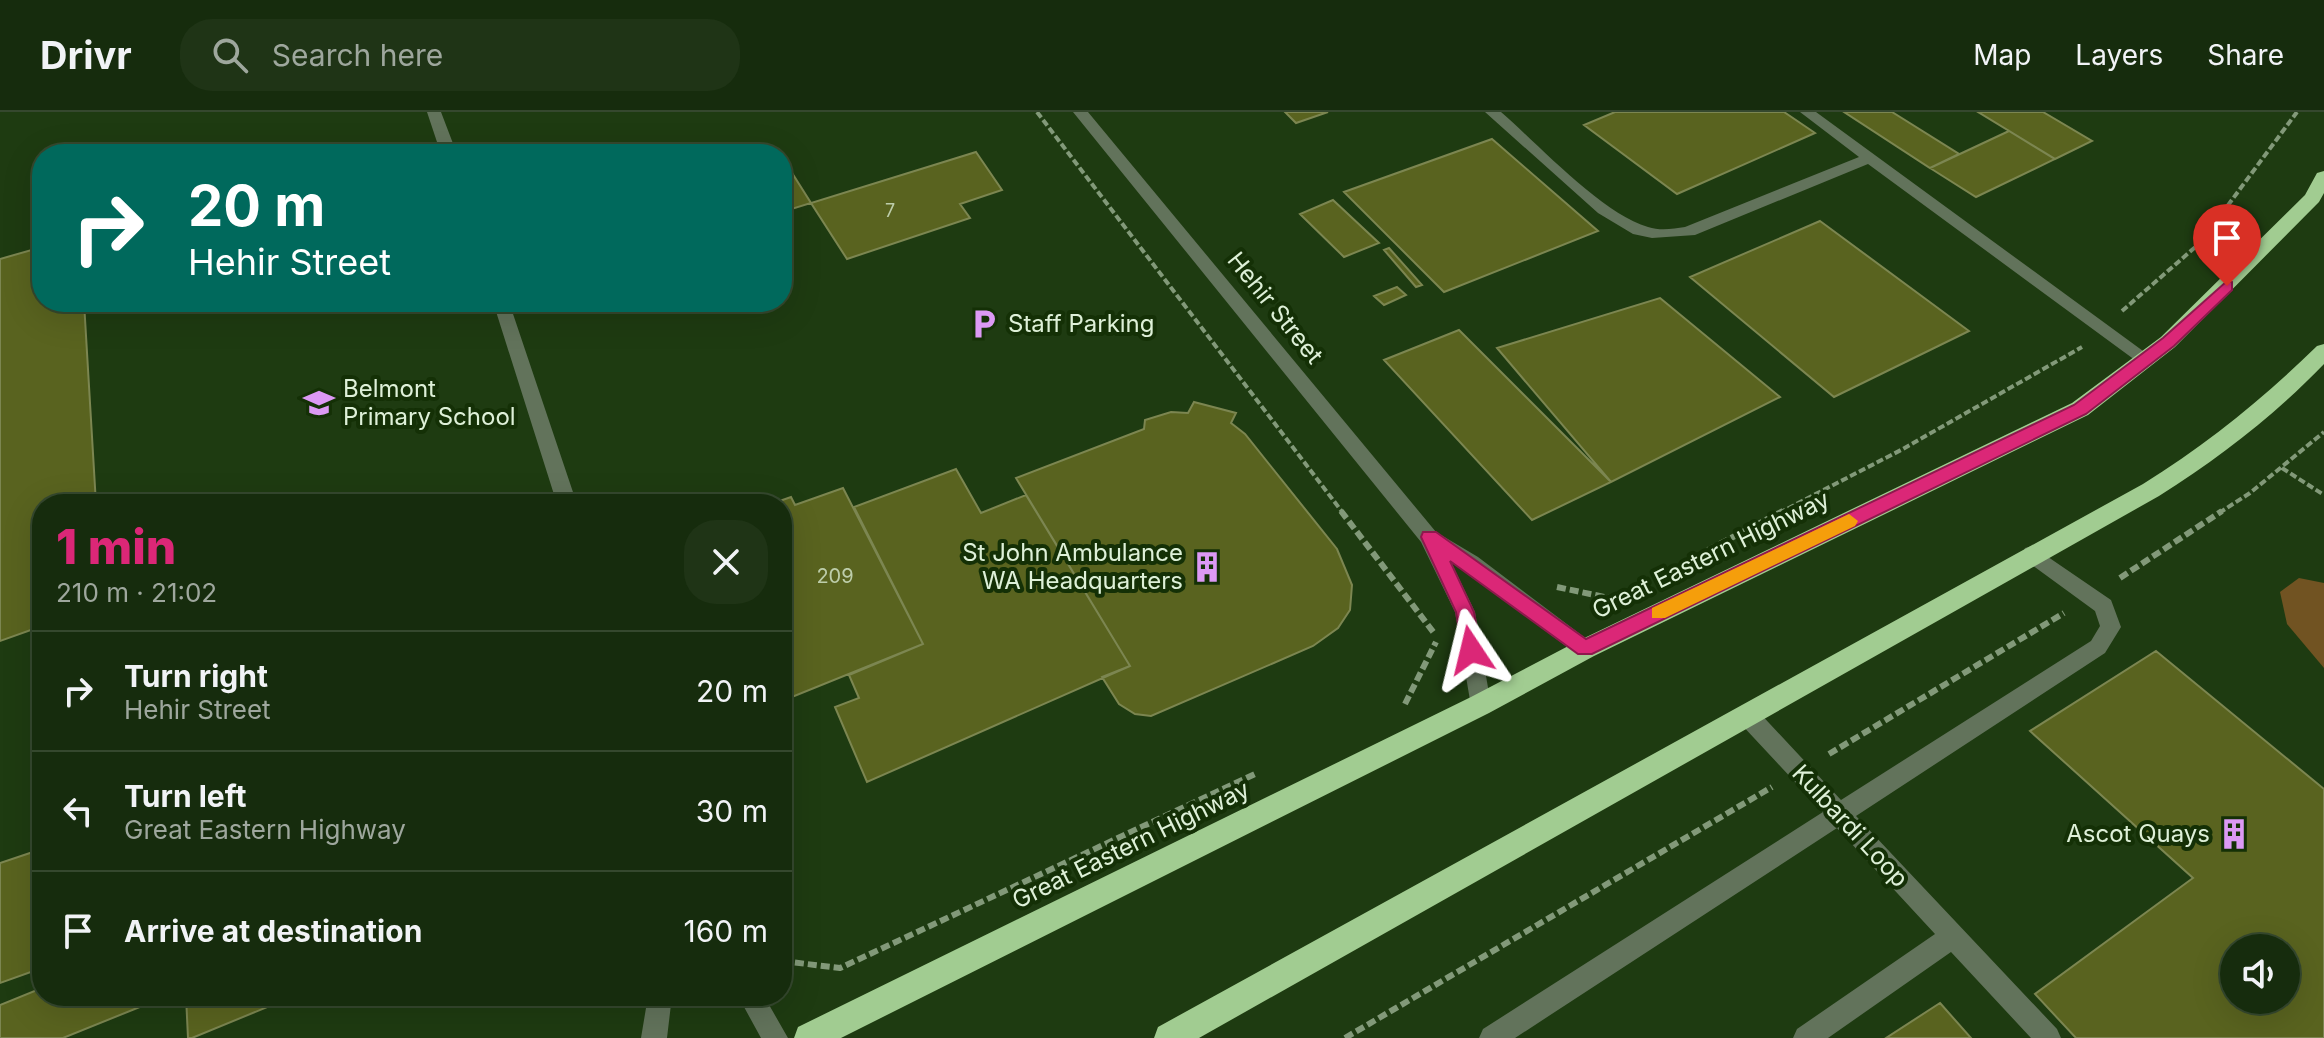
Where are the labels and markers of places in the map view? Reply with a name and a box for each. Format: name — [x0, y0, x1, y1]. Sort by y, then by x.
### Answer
pin — [2193, 204, 2261, 286]
parking icon: Staff Parking — [967, 307, 1001, 341]
place label: Staff Parking — [1008, 309, 1155, 338]
place label: Belmont Primary School — [343, 374, 516, 431]
school or university icon: Belmont Primary School — [302, 386, 336, 420]
place label: St John Ambulance WA Headquarters — [962, 538, 1183, 595]
building icon: St John Ambulance WA Headquarters — [1190, 550, 1224, 584]
building icon: Ascot Quays — [2217, 817, 2251, 851]
place label: Ascot Quays — [2066, 819, 2210, 848]

